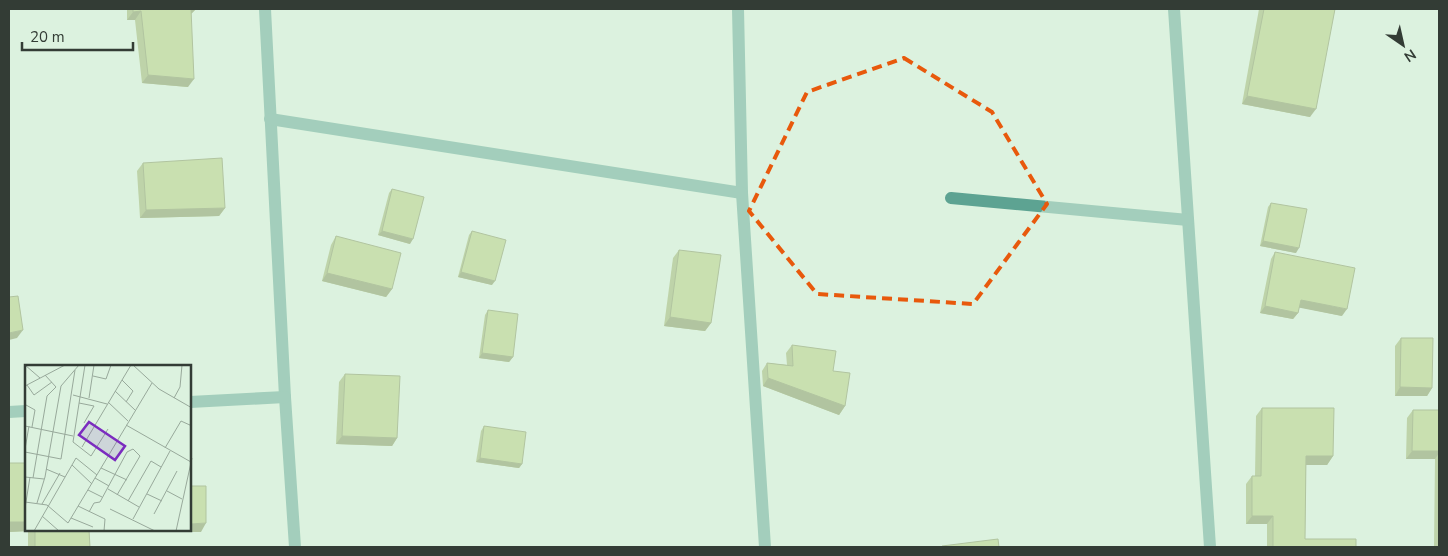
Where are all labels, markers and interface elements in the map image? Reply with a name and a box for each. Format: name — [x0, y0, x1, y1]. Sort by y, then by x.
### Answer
scale bar — [22, 20, 134, 52]
north arrow — [1378, 20, 1428, 70]
text: 20 m — [30, 27, 65, 47]
text: N — [1400, 45, 1420, 66]
inset map — [25, 365, 191, 531]

